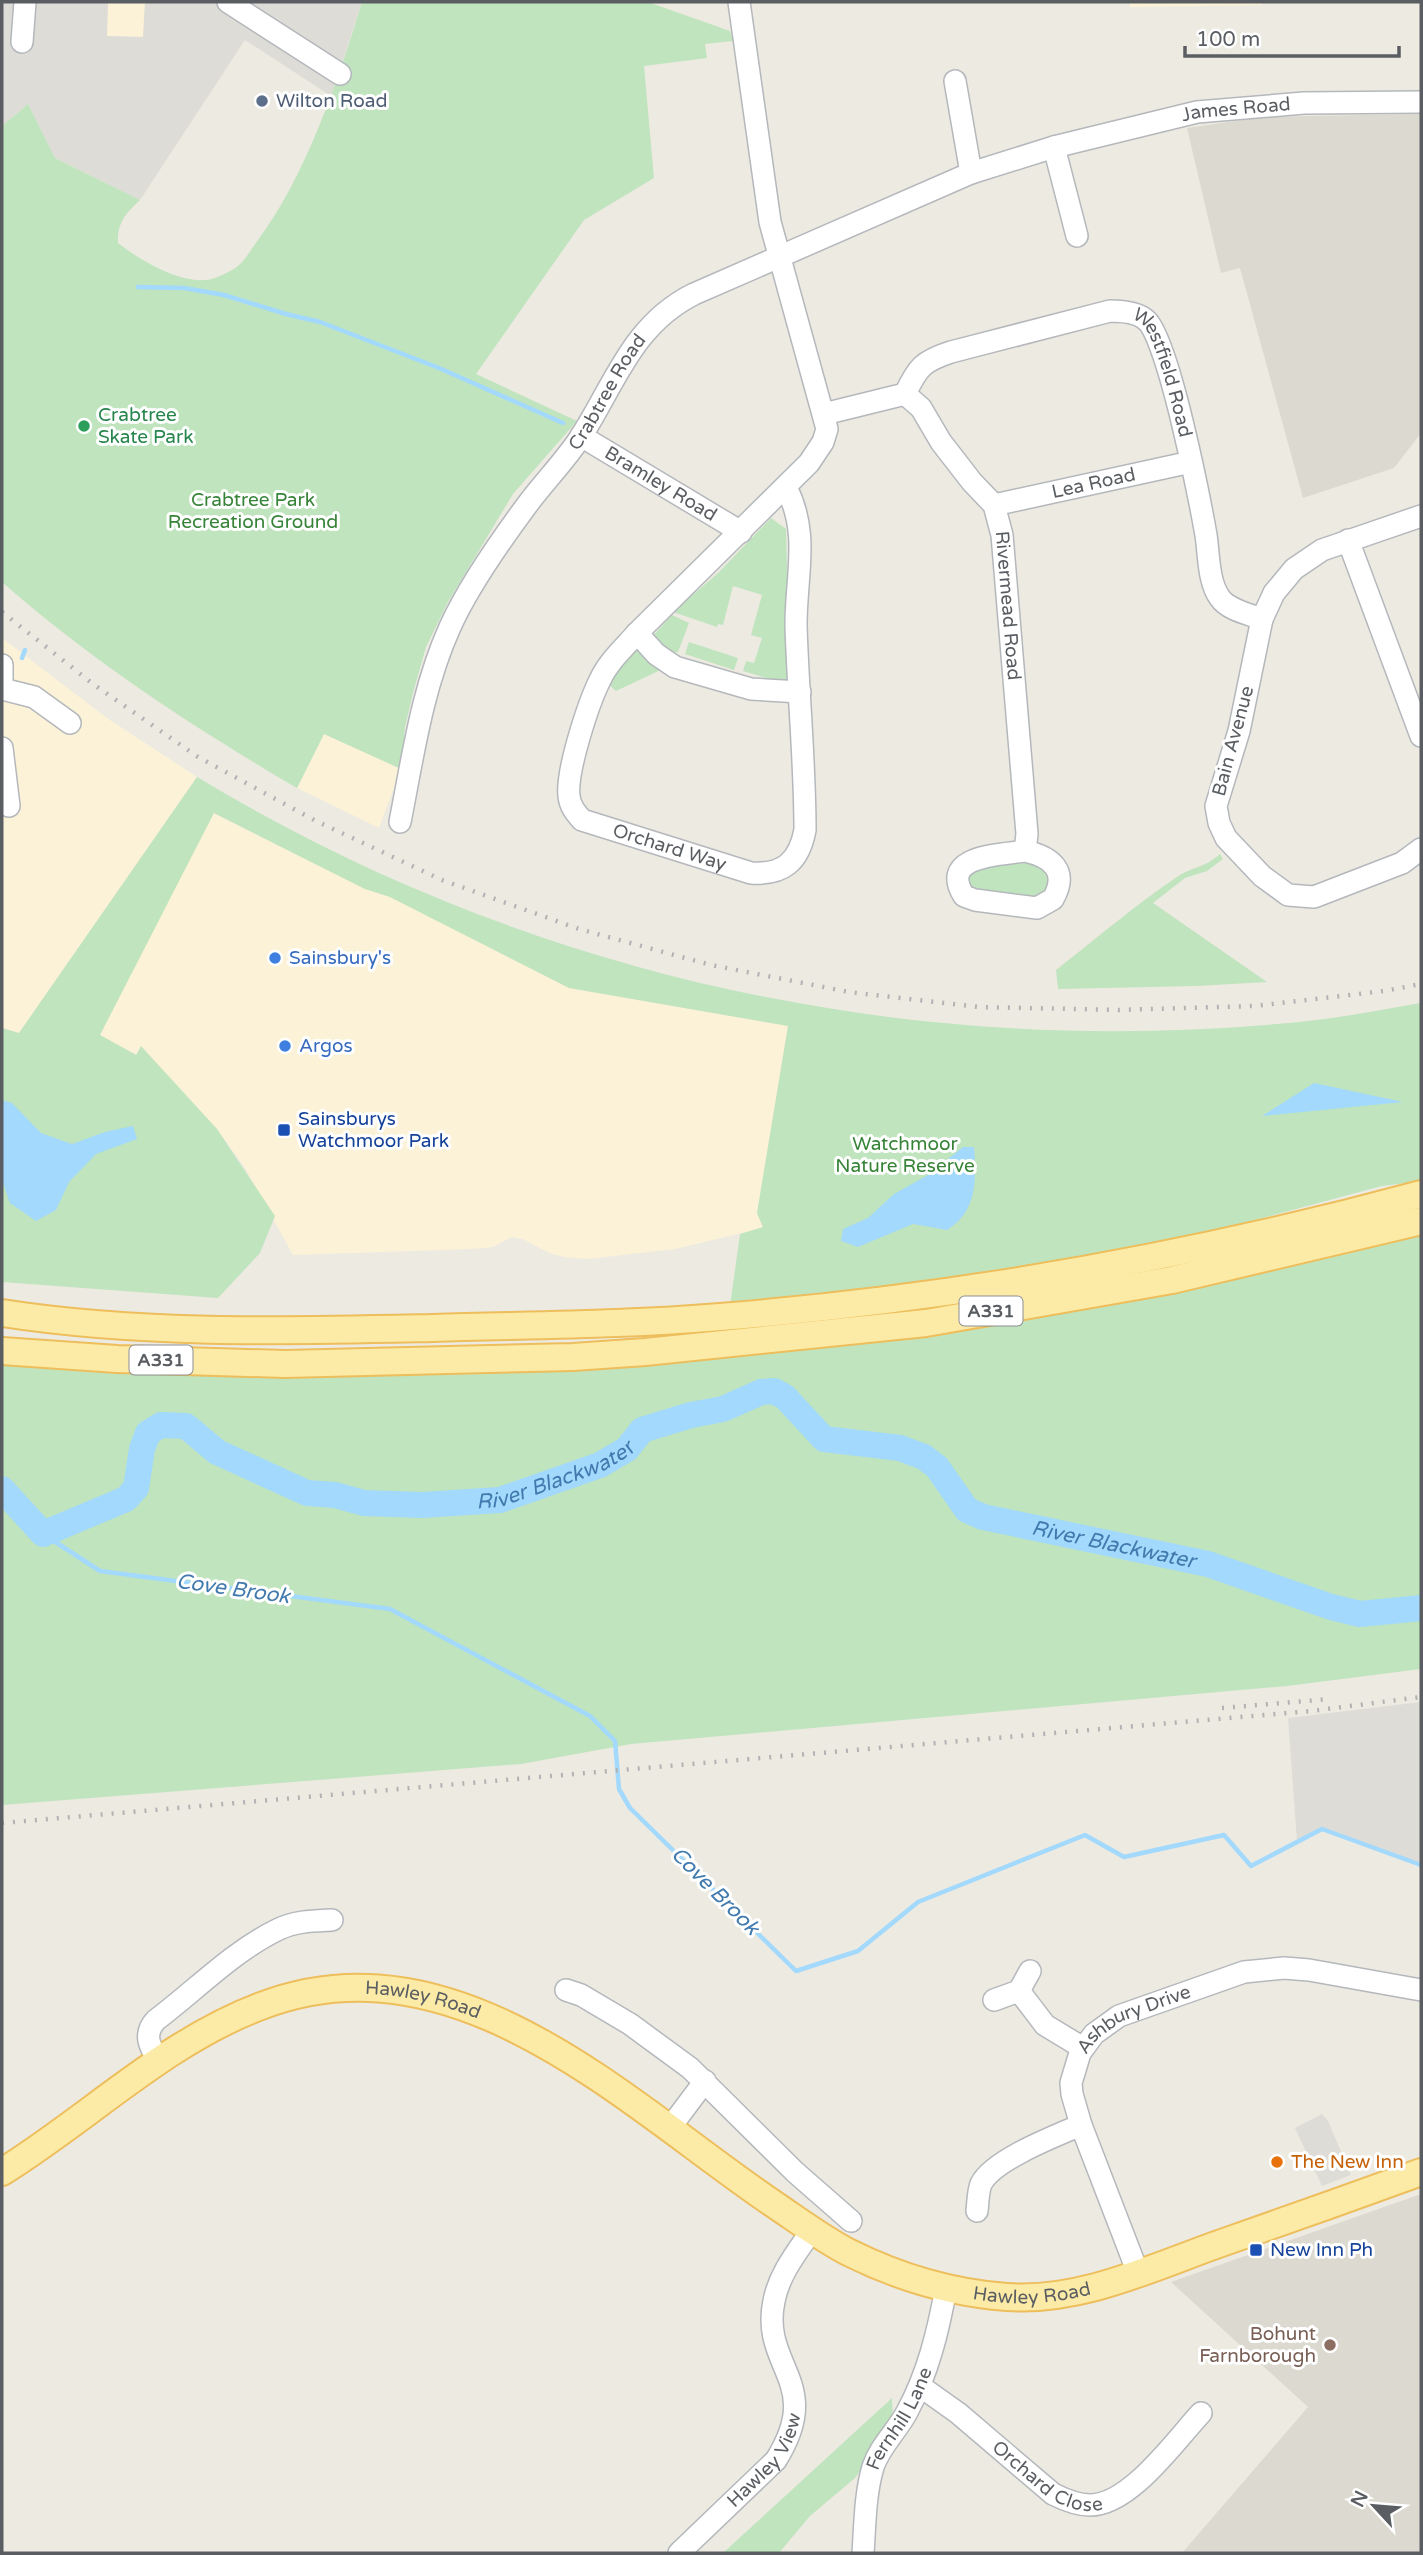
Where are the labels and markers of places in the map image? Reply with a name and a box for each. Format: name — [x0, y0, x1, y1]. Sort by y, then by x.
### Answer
place label: Wilton Road — [276, 90, 387, 112]
marker: Wilton Road — [254, 93, 270, 109]
place label: Crabtree Skate Park — [98, 404, 194, 448]
marker: Crabtree Skate Park — [76, 418, 92, 434]
place label: Sainsbury's — [289, 947, 391, 969]
marker: Sainsbury's — [267, 950, 283, 966]
place label: Argos — [299, 1035, 353, 1057]
marker: Argos — [277, 1038, 293, 1054]
place label: Sainsburys Watchmoor Park — [298, 1108, 449, 1152]
marker: Sainsburys Watchmoor Park — [276, 1122, 292, 1138]
place label: The New Inn — [1291, 2151, 1404, 2173]
marker: The New Inn — [1269, 2154, 1285, 2170]
place label: New Inn Ph — [1270, 2239, 1373, 2261]
marker: New Inn Ph — [1248, 2242, 1264, 2258]
place label: Bohunt Farnborough — [1199, 2323, 1316, 2367]
marker: Bohunt Farnborough — [1322, 2337, 1338, 2353]

